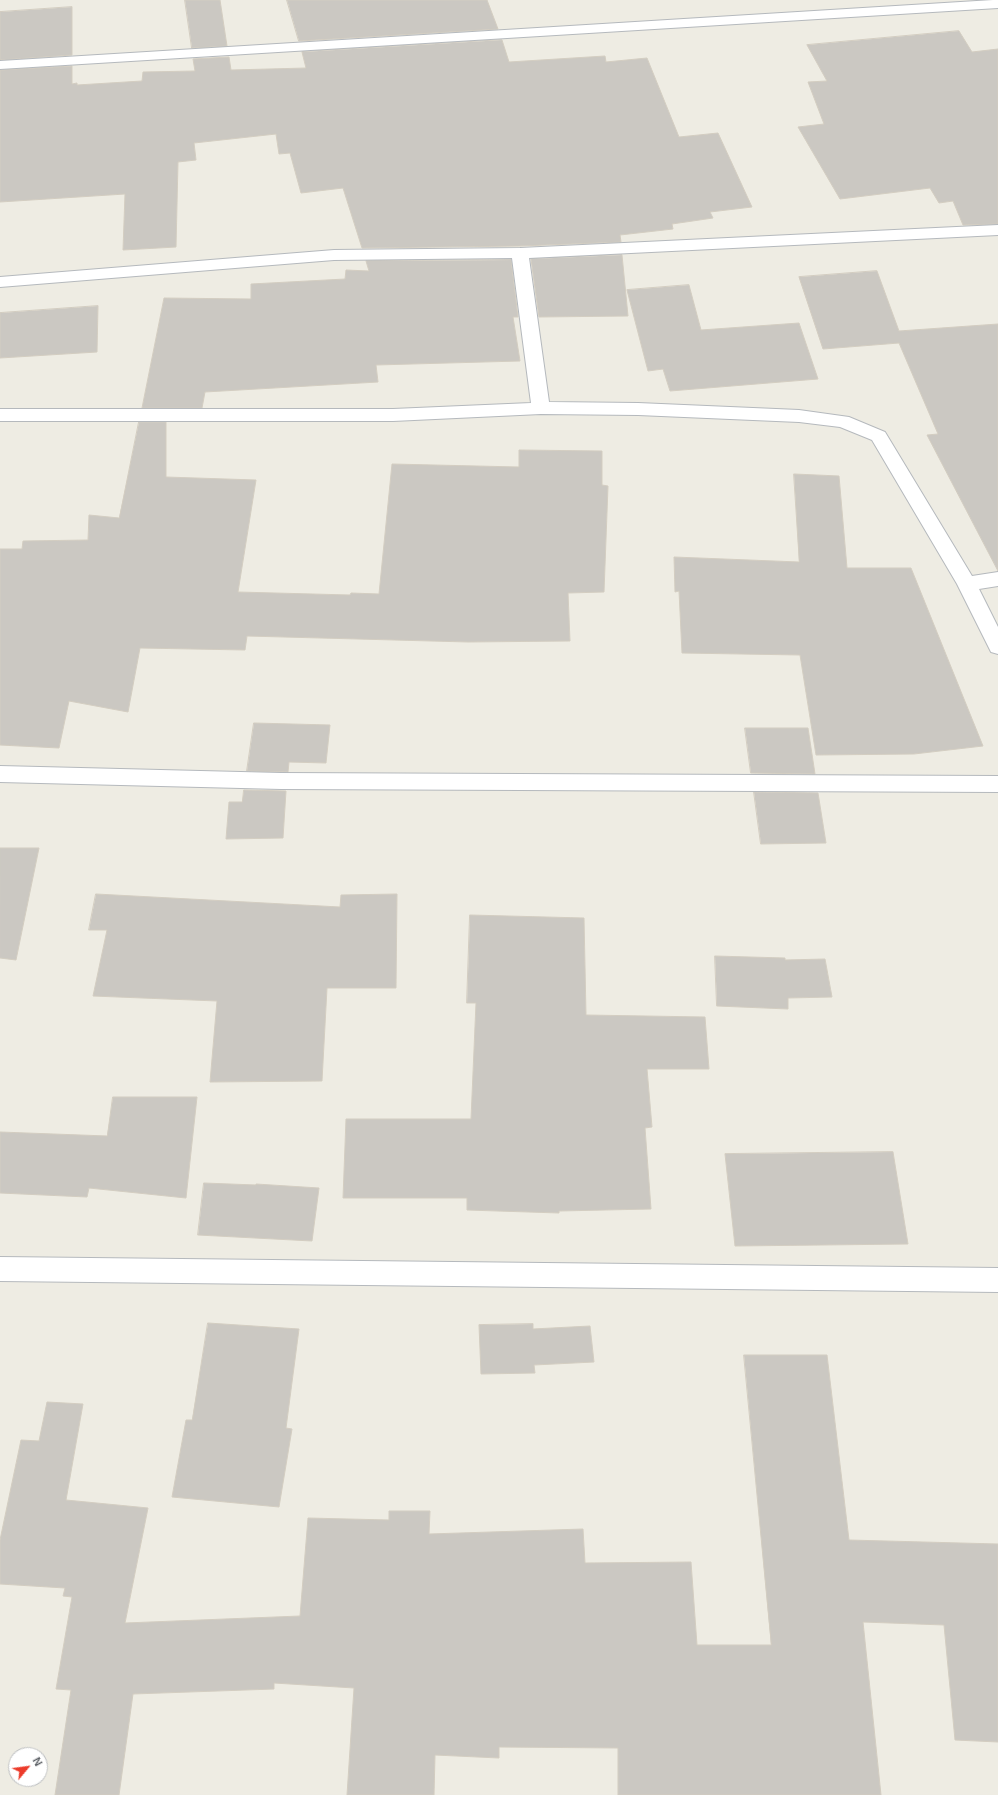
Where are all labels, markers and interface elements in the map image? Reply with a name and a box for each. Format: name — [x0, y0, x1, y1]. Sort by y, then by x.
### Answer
north arrow — [8, 1747, 48, 1787]
text: N — [30, 1755, 45, 1768]

